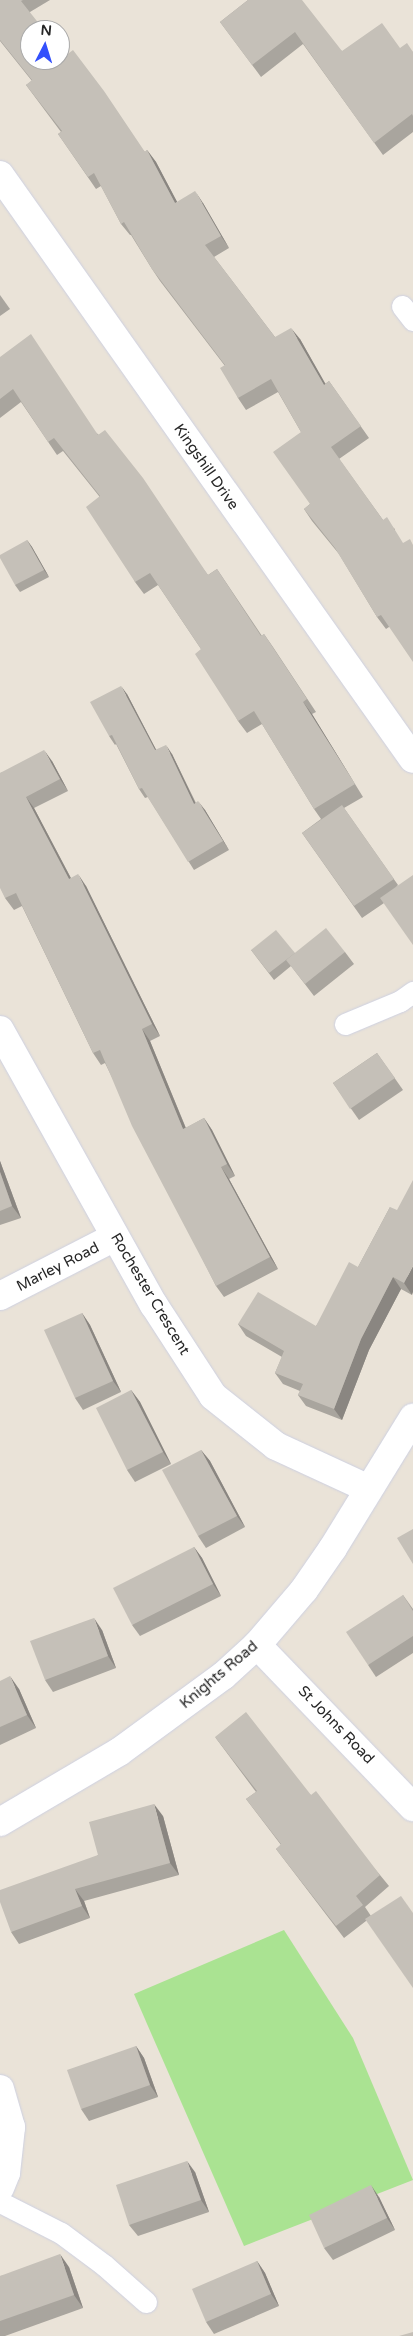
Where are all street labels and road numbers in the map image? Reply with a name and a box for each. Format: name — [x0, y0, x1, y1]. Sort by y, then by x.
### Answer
street label: Kingshill Drive — [170, 421, 242, 513]
street label: Rochester Crescent — [107, 1230, 193, 1358]
street label: Marley Road — [14, 1238, 102, 1296]
street label: Knights Road — [176, 1637, 262, 1713]
street label: St Johns Road — [294, 1682, 378, 1768]

